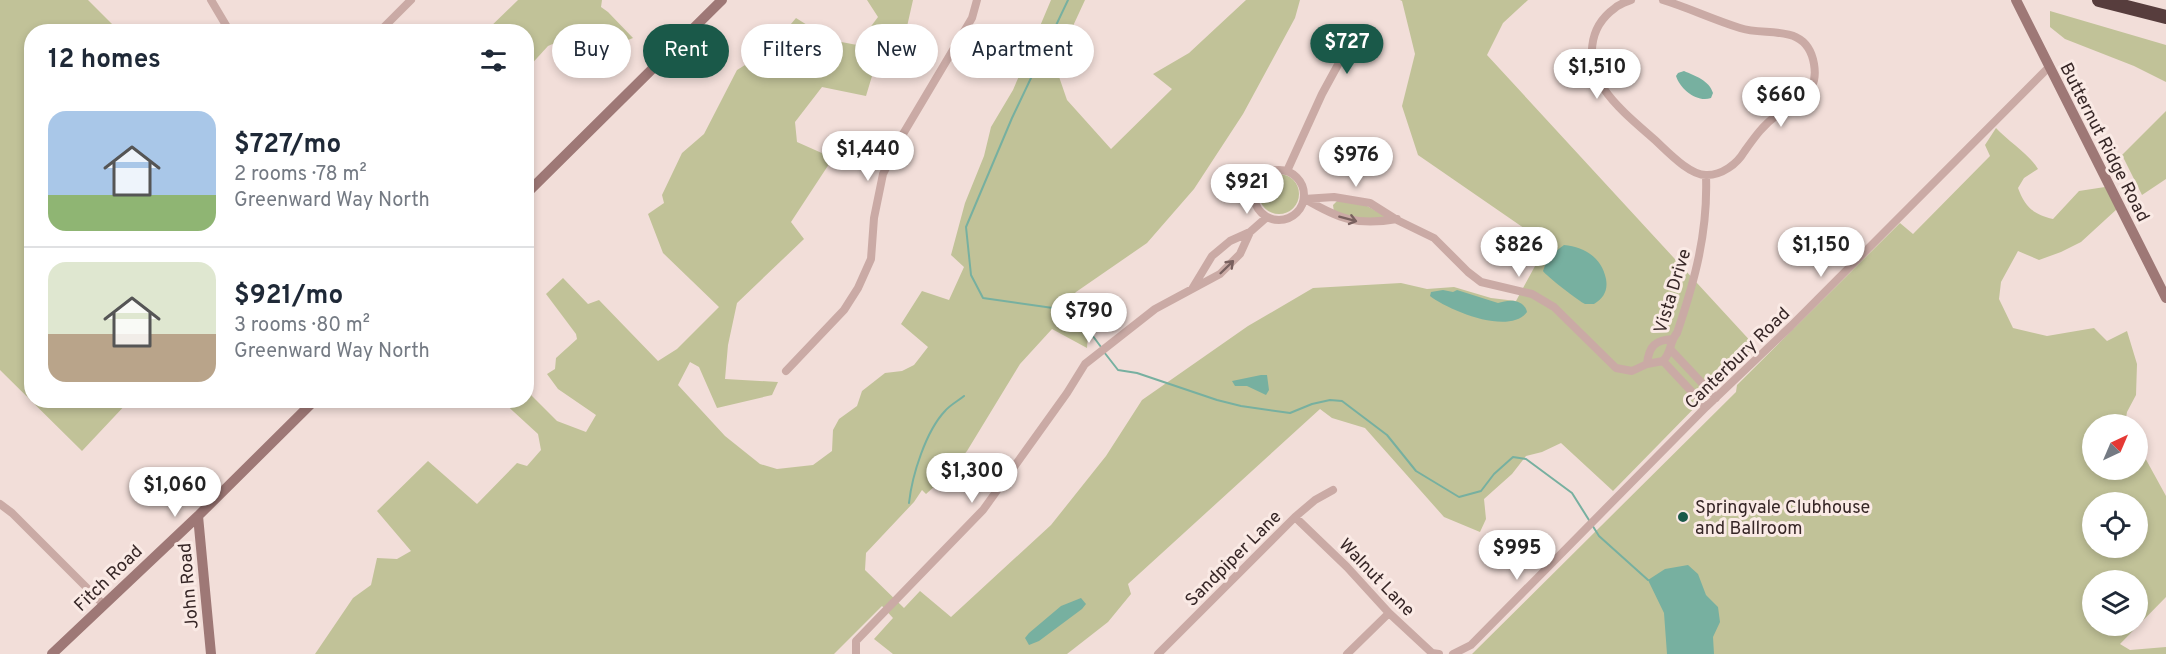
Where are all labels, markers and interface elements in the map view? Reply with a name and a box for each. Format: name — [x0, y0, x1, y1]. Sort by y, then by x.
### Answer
chip: Buy — [552, 24, 631, 78]
chip: Rent — [643, 24, 729, 78]
chip: Filters — [741, 24, 843, 78]
chip: New — [855, 24, 938, 78]
chip: Apartment — [950, 24, 1094, 78]
pin: $727 — [1311, 24, 1383, 75]
text: $727 — [1324, 30, 1370, 56]
text: 12 homes — [48, 44, 161, 77]
icon: filters — [477, 44, 510, 77]
pin: $1,510 — [1548, 49, 1646, 100]
text: $1,510 — [1568, 55, 1626, 81]
street label: Butternut Ridge Road — [2054, 59, 2154, 226]
pin: $660 — [1745, 77, 1817, 128]
text: $660 — [1756, 83, 1806, 109]
text: $727/mo — [234, 129, 341, 162]
pin: $1,440 — [819, 131, 917, 182]
icon: home — [96, 135, 168, 207]
text: $1,440 — [836, 137, 900, 163]
pin: $976 — [1320, 137, 1392, 188]
text: $976 — [1333, 143, 1379, 169]
text: 2 rooms · 78 m² — [234, 162, 367, 188]
pin: $921 — [1211, 164, 1283, 215]
text: $921 — [1225, 170, 1269, 196]
text: Greenward Way North — [234, 188, 430, 214]
one-way arrow — [1339, 214, 1358, 225]
pin: $826 — [1483, 227, 1555, 278]
pin: $1,150 — [1772, 227, 1870, 278]
text: $826 — [1495, 233, 1543, 259]
text: $1,150 — [1792, 233, 1850, 259]
street label: Vista Drive — [1650, 246, 1697, 337]
one-way arrow — [1219, 260, 1234, 274]
text: $921/mo — [234, 280, 343, 313]
icon: home — [96, 286, 168, 358]
pin: $790 — [1053, 293, 1125, 344]
text: $790 — [1065, 299, 1113, 325]
street label: Canterbury Road — [1681, 303, 1796, 415]
text: 3 rooms · 80 m² — [234, 313, 370, 339]
text: Greenward Way North — [234, 339, 430, 365]
north arrow — [2082, 414, 2148, 480]
map controls — [2082, 414, 2148, 636]
pin: $1,300 — [923, 453, 1021, 504]
text: $1,300 — [940, 459, 1004, 485]
pin: $1,060 — [126, 467, 224, 518]
text: $1,060 — [143, 473, 207, 499]
button: locate — [2082, 492, 2148, 558]
place label: Springvale Clubhouse and Ballroom — [1695, 497, 1870, 541]
street label: Sandpiper Lane — [1181, 506, 1287, 612]
marker: Springvale Clubhouse and Ballroom — [1676, 510, 1690, 524]
pin: $995 — [1481, 530, 1553, 581]
street label: Walnut Lane — [1333, 534, 1419, 622]
text: $995 — [1493, 536, 1541, 562]
street label: Fitch Road — [70, 541, 148, 617]
street label: John Road — [174, 542, 205, 630]
button: layers — [2082, 570, 2148, 636]

